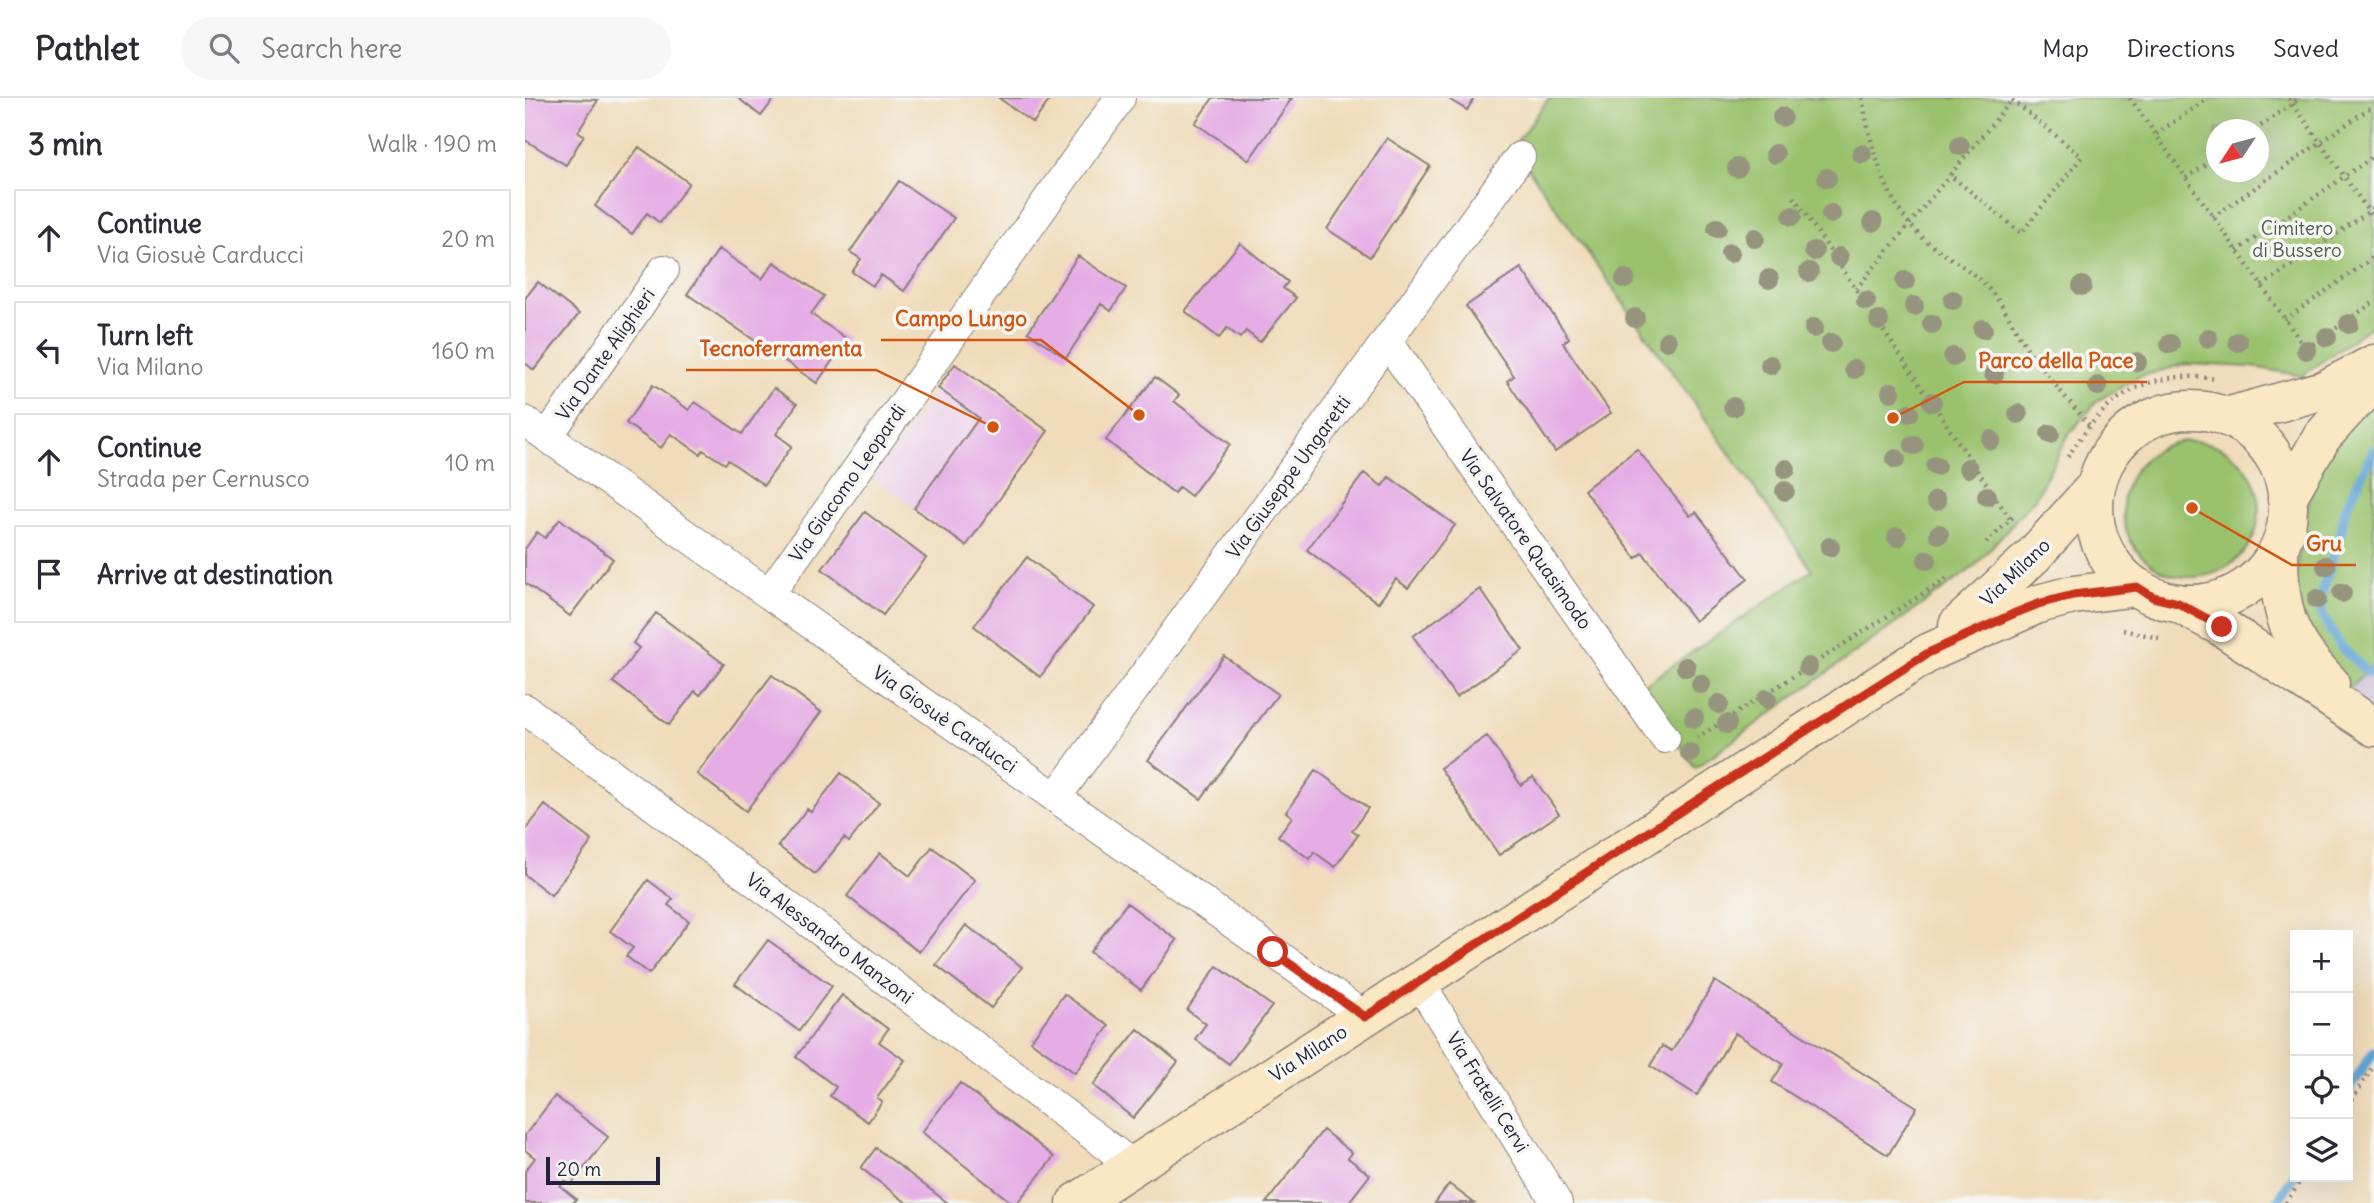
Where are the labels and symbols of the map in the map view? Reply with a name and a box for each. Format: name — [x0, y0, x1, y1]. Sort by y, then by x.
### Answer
north arrow — [2206, 119, 2269, 182]
park label: Cimitero di Bussero — [2252, 216, 2342, 262]
street label: Via Dante Alighieri — [550, 283, 660, 425]
callout: Campo Lungo — [881, 298, 1041, 340]
text: Campo Lungo — [895, 305, 1027, 332]
callout: Tecnoferramenta — [686, 328, 876, 370]
text: Tecnoferramenta — [700, 335, 862, 362]
callout: Parco della Pace — [1964, 340, 2147, 382]
text: Parco della Pace — [1978, 347, 2134, 374]
street label: Via Giuseppe Ungaretti — [1221, 391, 1355, 563]
street label: Via Giacomo Leopardi — [783, 399, 911, 567]
street label: Via Salvatore Quasimodo — [1455, 444, 1597, 634]
callout: Gru — [2292, 523, 2356, 565]
text: Gru — [2306, 530, 2342, 557]
street label: Via Milano — [1975, 533, 2055, 611]
route end — [2206, 611, 2237, 642]
street label: Via Giosuè Carducci — [868, 660, 1022, 778]
street label: Via Alessandro Manzoni — [742, 867, 918, 1009]
route start — [1257, 936, 1288, 967]
street label: Via Milano — [1265, 1019, 1351, 1087]
street label: Via Fratelli Cervi — [1442, 1028, 1534, 1156]
scale bar — [546, 1154, 660, 1186]

